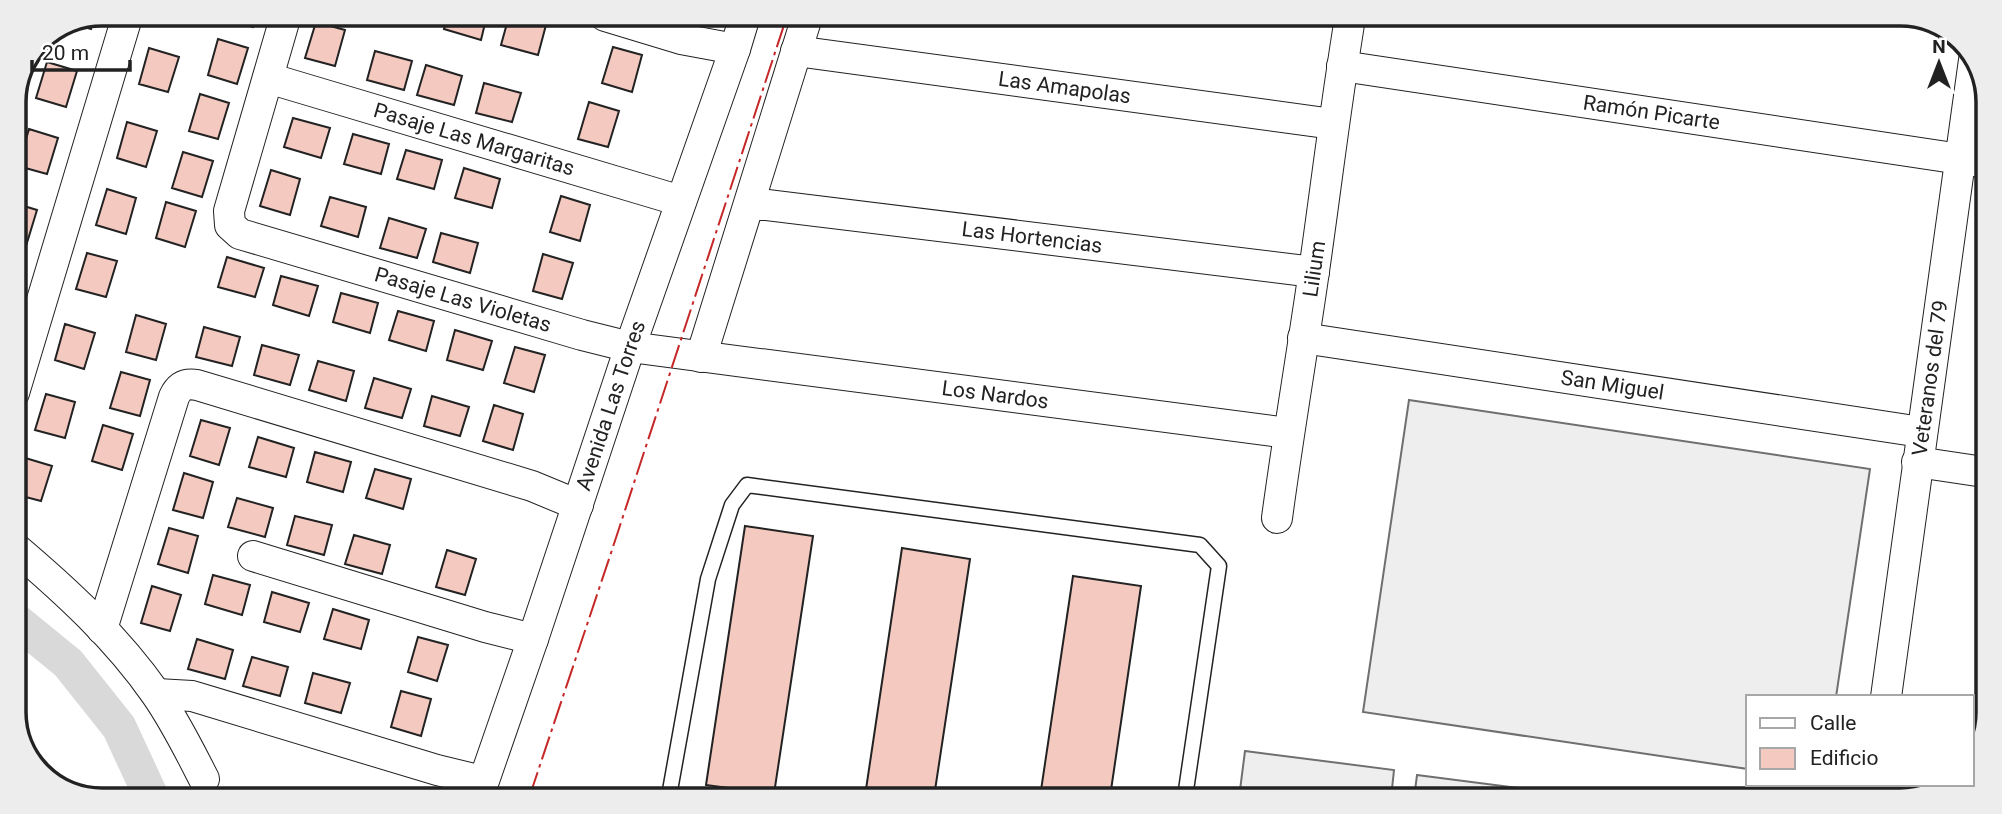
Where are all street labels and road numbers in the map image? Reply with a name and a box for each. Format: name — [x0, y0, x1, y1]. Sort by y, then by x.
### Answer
street label: Las Amapolas — [997, 67, 1132, 108]
street label: Ramón Picarte — [1581, 90, 1722, 135]
street label: Pasaje Las Margaritas — [371, 98, 577, 181]
street label: Las Hortencias — [960, 217, 1104, 258]
street label: Lilium — [1298, 239, 1330, 299]
street label: Pasaje Las Violetas — [372, 262, 554, 337]
street label: Veteranos del 79 — [1907, 299, 1953, 457]
street label: Avenida Las Torres — [571, 318, 650, 494]
street label: San Miguel — [1559, 365, 1666, 405]
street label: Los Nardos — [940, 376, 1050, 414]

